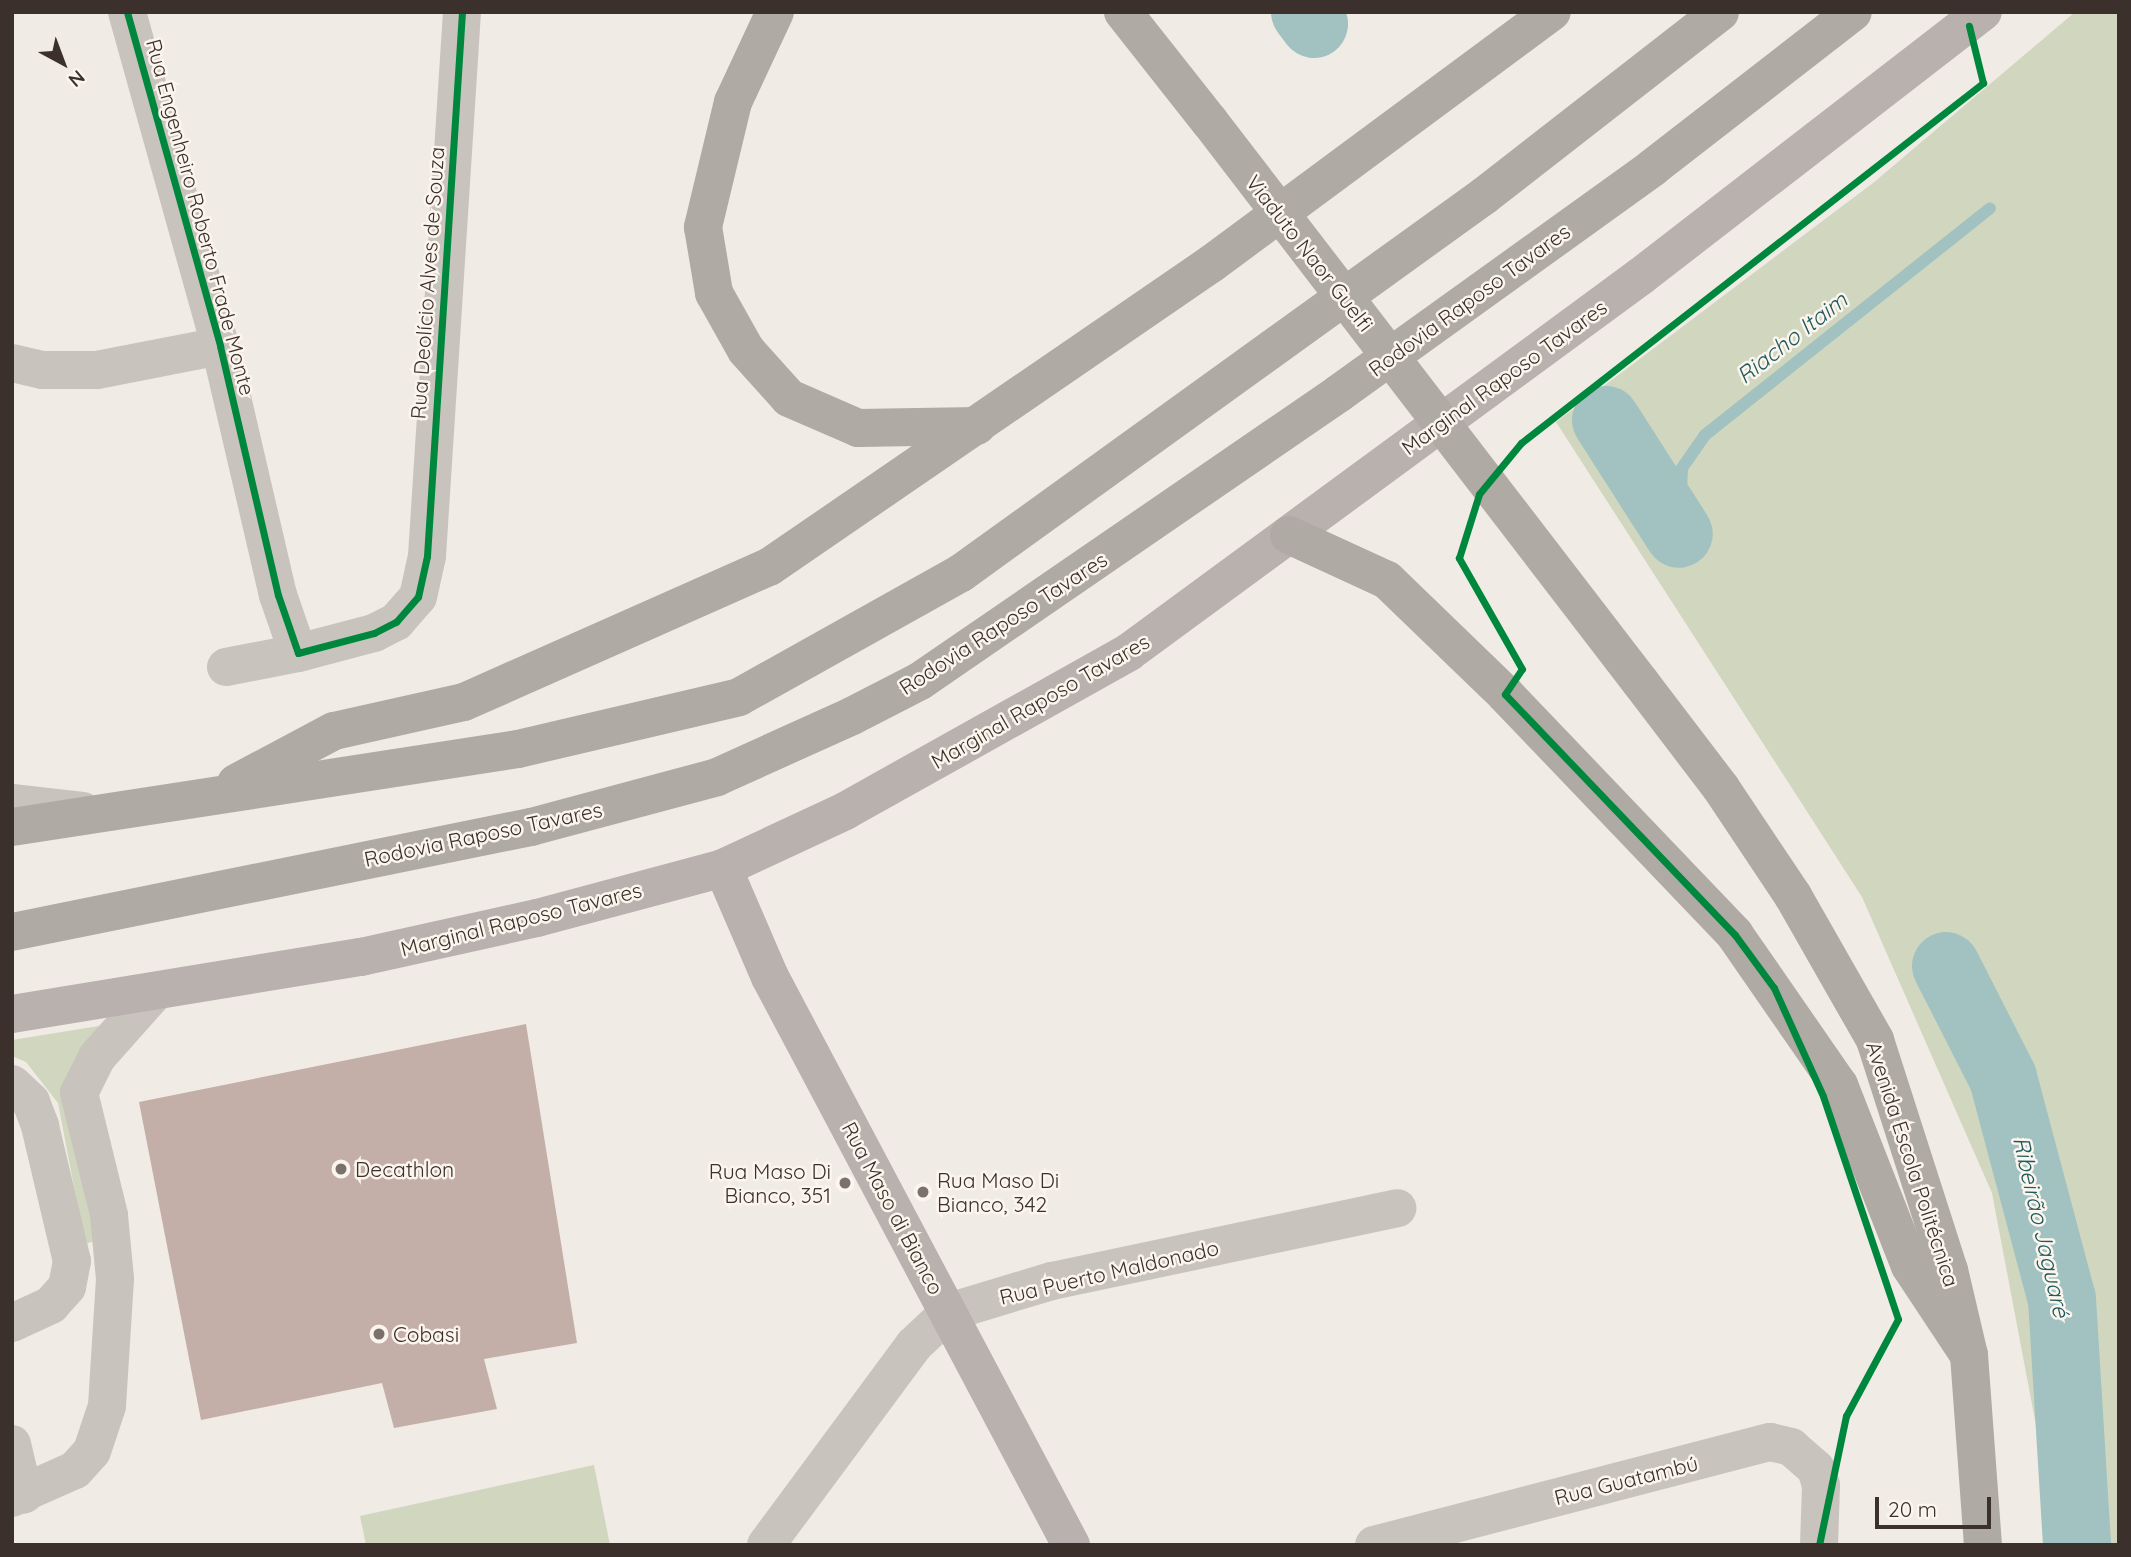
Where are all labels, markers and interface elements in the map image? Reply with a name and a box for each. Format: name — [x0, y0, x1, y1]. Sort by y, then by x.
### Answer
north arrow — [28, 28, 98, 98]
street label: Rua Engenheiro Roberto Frade Monte — [141, 36, 261, 398]
text: N — [64, 65, 90, 92]
street label: Rua Deolício Alves de Souza — [405, 146, 449, 420]
street label: Viaduto Naor Guelfi — [1241, 170, 1379, 336]
street label: Rodovia Raposo Tavares — [1363, 218, 1575, 382]
water label: Riacho Itaim — [1731, 286, 1853, 390]
street label: Marginal Raposo Tavares — [1396, 294, 1612, 460]
street label: Rodovia Raposo Tavares — [894, 546, 1112, 700]
street label: Marginal Raposo Tavares — [926, 628, 1154, 774]
street label: Rodovia Raposo Tavares — [362, 796, 604, 872]
street label: Marginal Raposo Tavares — [398, 877, 644, 961]
street label: Avenida Escola Politécnica — [1861, 1038, 1965, 1290]
street label: Rua Maso di Bianco — [837, 1117, 949, 1299]
water label: Ribeirão Jaguaré — [2007, 1134, 2075, 1320]
place label: Decathlon — [355, 1156, 454, 1182]
place label: Rua Maso Di Bianco, 351 — [709, 1158, 831, 1208]
marker: Decathlon — [333, 1161, 349, 1177]
place label: Rua Maso Di Bianco, 342 — [937, 1167, 1059, 1217]
marker: Rua Maso Di Bianco, 351 — [837, 1175, 853, 1191]
marker: Rua Maso Di Bianco, 342 — [915, 1184, 931, 1200]
street label: Rua Puerto Maldonado — [997, 1234, 1221, 1310]
place label: Cobasi — [393, 1321, 459, 1347]
marker: Cobasi — [371, 1326, 387, 1342]
street label: Rua Guatambú — [1552, 1450, 1700, 1510]
scale bar — [1879, 1484, 1994, 1528]
text: 20 m — [1888, 1496, 1937, 1522]

